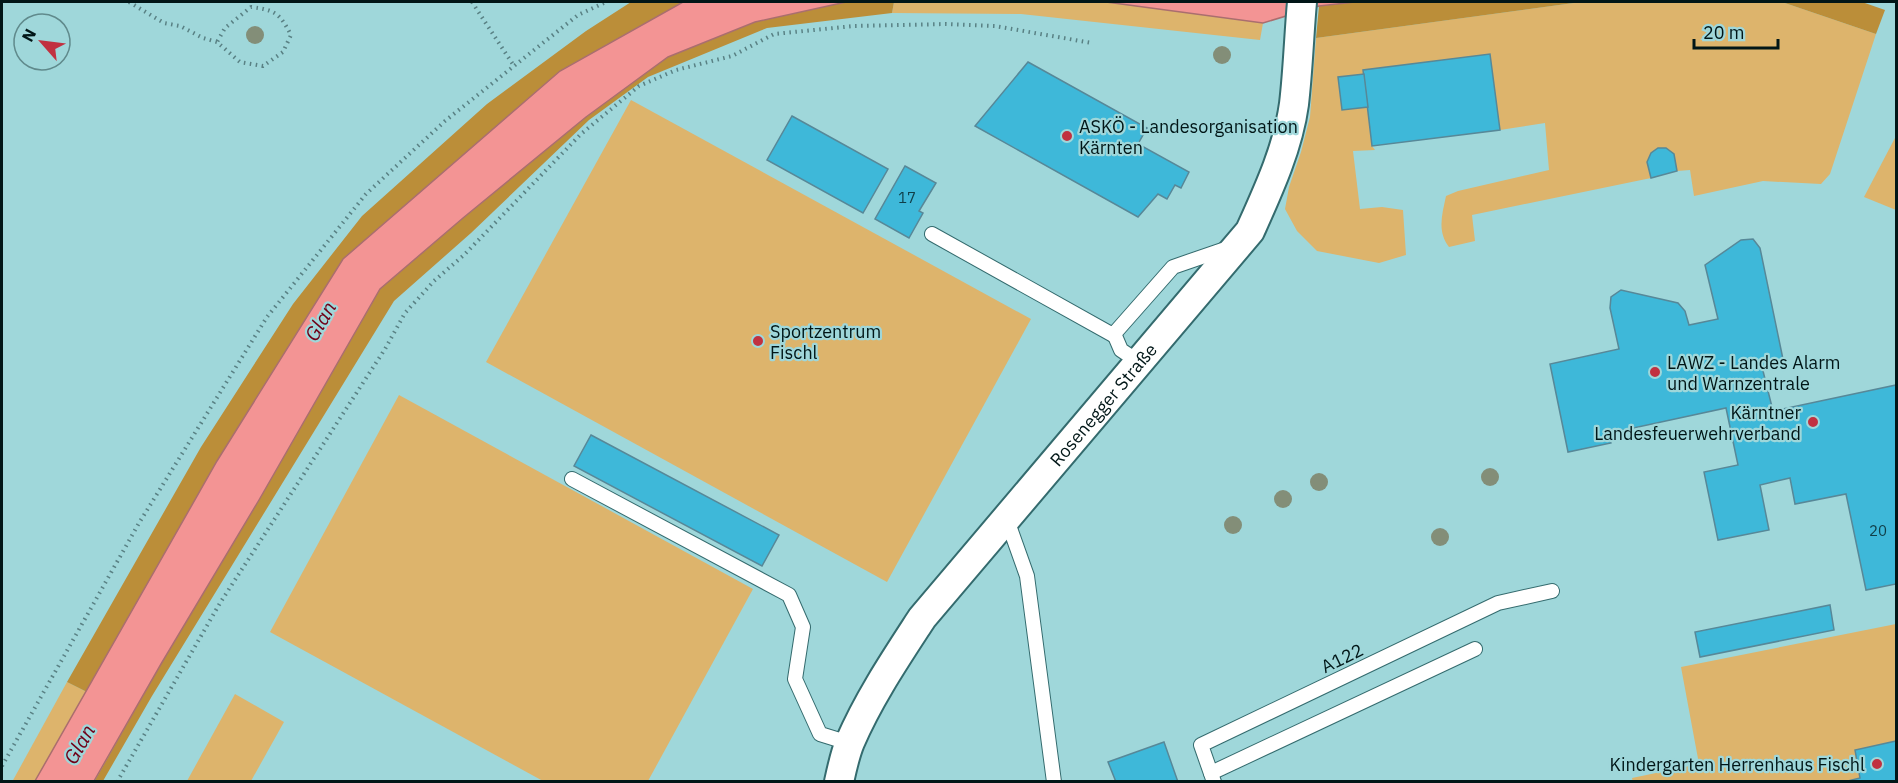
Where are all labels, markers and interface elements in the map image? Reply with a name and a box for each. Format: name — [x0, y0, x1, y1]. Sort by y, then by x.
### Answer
north arrow — [12, 12, 72, 72]
scale bar — [1694, 12, 1778, 50]
text: 20 m — [1703, 21, 1745, 44]
text: N — [17, 25, 40, 45]
place label: ASKÖ - Landesorganisation Kärnten — [1079, 115, 1298, 159]
marker: ASKÖ - Landesorganisation Kärnten — [1060, 129, 1074, 143]
house number: 17 — [898, 188, 916, 207]
water label: Glan — [298, 296, 342, 346]
place label: Sportzentrum Fischl — [770, 320, 881, 364]
marker: Sportzentrum Fischl — [751, 334, 765, 348]
street label: Rosenegger Straße — [1044, 338, 1162, 471]
place label: LAWZ - Landes Alarm und Warnzentrale — [1667, 351, 1841, 395]
marker: LAWZ - Landes Alarm und Warnzentrale — [1648, 365, 1662, 379]
place label: Kärntner Landesfeuerwehrverband — [1594, 401, 1801, 445]
marker: Kärntner Landesfeuerwehrverband — [1806, 415, 1820, 429]
house number: 20 — [1869, 521, 1887, 540]
street label: A122 — [1317, 638, 1367, 678]
water label: Glan — [57, 719, 101, 769]
place label: Kindergarten Herrenhaus Fischl — [1610, 753, 1865, 776]
marker: Kindergarten Herrenhaus Fischl — [1870, 757, 1884, 771]

